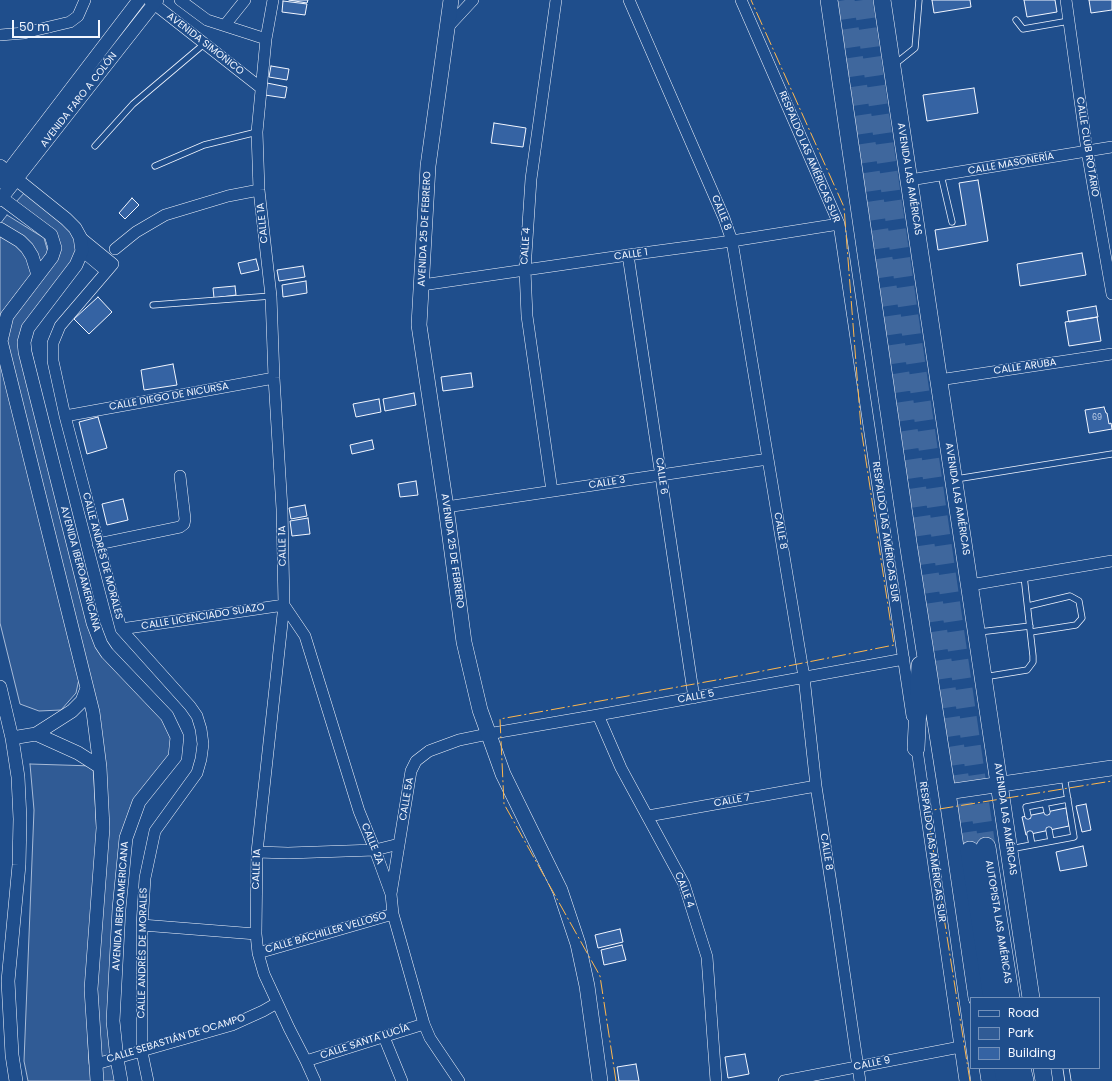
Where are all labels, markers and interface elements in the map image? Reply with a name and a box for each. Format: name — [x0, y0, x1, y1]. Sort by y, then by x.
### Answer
street label: AVENIDA SIMONICO — [164, 10, 246, 78]
scale bar — [14, 12, 102, 38]
text: 50 m — [19, 18, 50, 35]
street label: AVENIDA FARO A COLÓN — [38, 50, 120, 150]
street label: RESPALDO LAS AMÉRICAS SUR — [776, 89, 842, 225]
street label: CALLE CLUB ROTARIO — [1073, 96, 1101, 198]
street label: AVENIDA LAS AMÉRICAS — [894, 122, 924, 236]
street label: CALLE MASONERÍA — [967, 151, 1055, 177]
street label: AVENIDA 25 DE FEBRERO — [416, 171, 434, 287]
street label: CALLE 8 — [708, 194, 734, 232]
street label: CALLE 1A — [255, 202, 271, 244]
street label: CALLE 4 — [519, 227, 533, 265]
street label: CALLE 1 — [613, 247, 649, 263]
street label: CALLE ARUBA — [993, 357, 1057, 377]
street label: CALLE DIEGO DE NICURSA — [108, 381, 230, 413]
house number: 69 — [1092, 413, 1102, 423]
street label: AVENIDA LAS AMÉRICAS — [942, 442, 972, 556]
street label: CALLE 6 — [652, 457, 670, 495]
street label: RESPALDO LAS AMÉRICAS SUR — [869, 461, 901, 603]
street label: CALLE 3 — [588, 474, 626, 492]
street label: CALLE ANDRÉS DE MORALES — [79, 491, 125, 621]
street label: AVENIDA 25 DE FEBRERO — [438, 493, 466, 609]
street label: AVENIDA IBEROAMERICANA — [57, 505, 103, 633]
street label: CALLE 8 — [771, 512, 789, 550]
street label: CALLE 1A — [277, 525, 289, 567]
street label: CALLE LICENCIADO SUAZO — [140, 601, 266, 633]
street label: CALLE 5 — [677, 688, 715, 706]
street label: AVENIDA LAS AMÉRICAS — [991, 762, 1019, 876]
street label: CALLE 5A — [397, 776, 417, 822]
street label: RESPALDO LAS AMÉRICAS SUR — [916, 781, 948, 923]
street label: CALLE 7 — [713, 792, 751, 810]
street label: CALLE 2A — [358, 822, 386, 866]
street label: CALLE 8 — [817, 833, 835, 871]
street label: AVENIDA IBEROAMERICANA — [110, 841, 132, 971]
street label: CALLE 1A — [250, 848, 264, 890]
street label: AUTOPISTA LAS AMÉRICAS — [982, 860, 1014, 984]
street label: CALLE 4 — [672, 870, 696, 910]
street label: CALLE ANDRÉS DE MORALES — [136, 887, 150, 1019]
street label: CALLE BACHILLER VELLOSO — [264, 910, 388, 956]
legend — [970, 997, 1100, 1069]
text: Road — [1008, 1004, 1039, 1021]
street label: CALLE SEBASTIÁN DE OCAMPO — [105, 1012, 247, 1066]
street label: CALLE SANTA LUCÍA — [319, 1022, 411, 1062]
text: Park — [1008, 1024, 1034, 1041]
text: Building — [1008, 1044, 1056, 1061]
street label: CALLE 9 — [853, 1055, 891, 1073]

